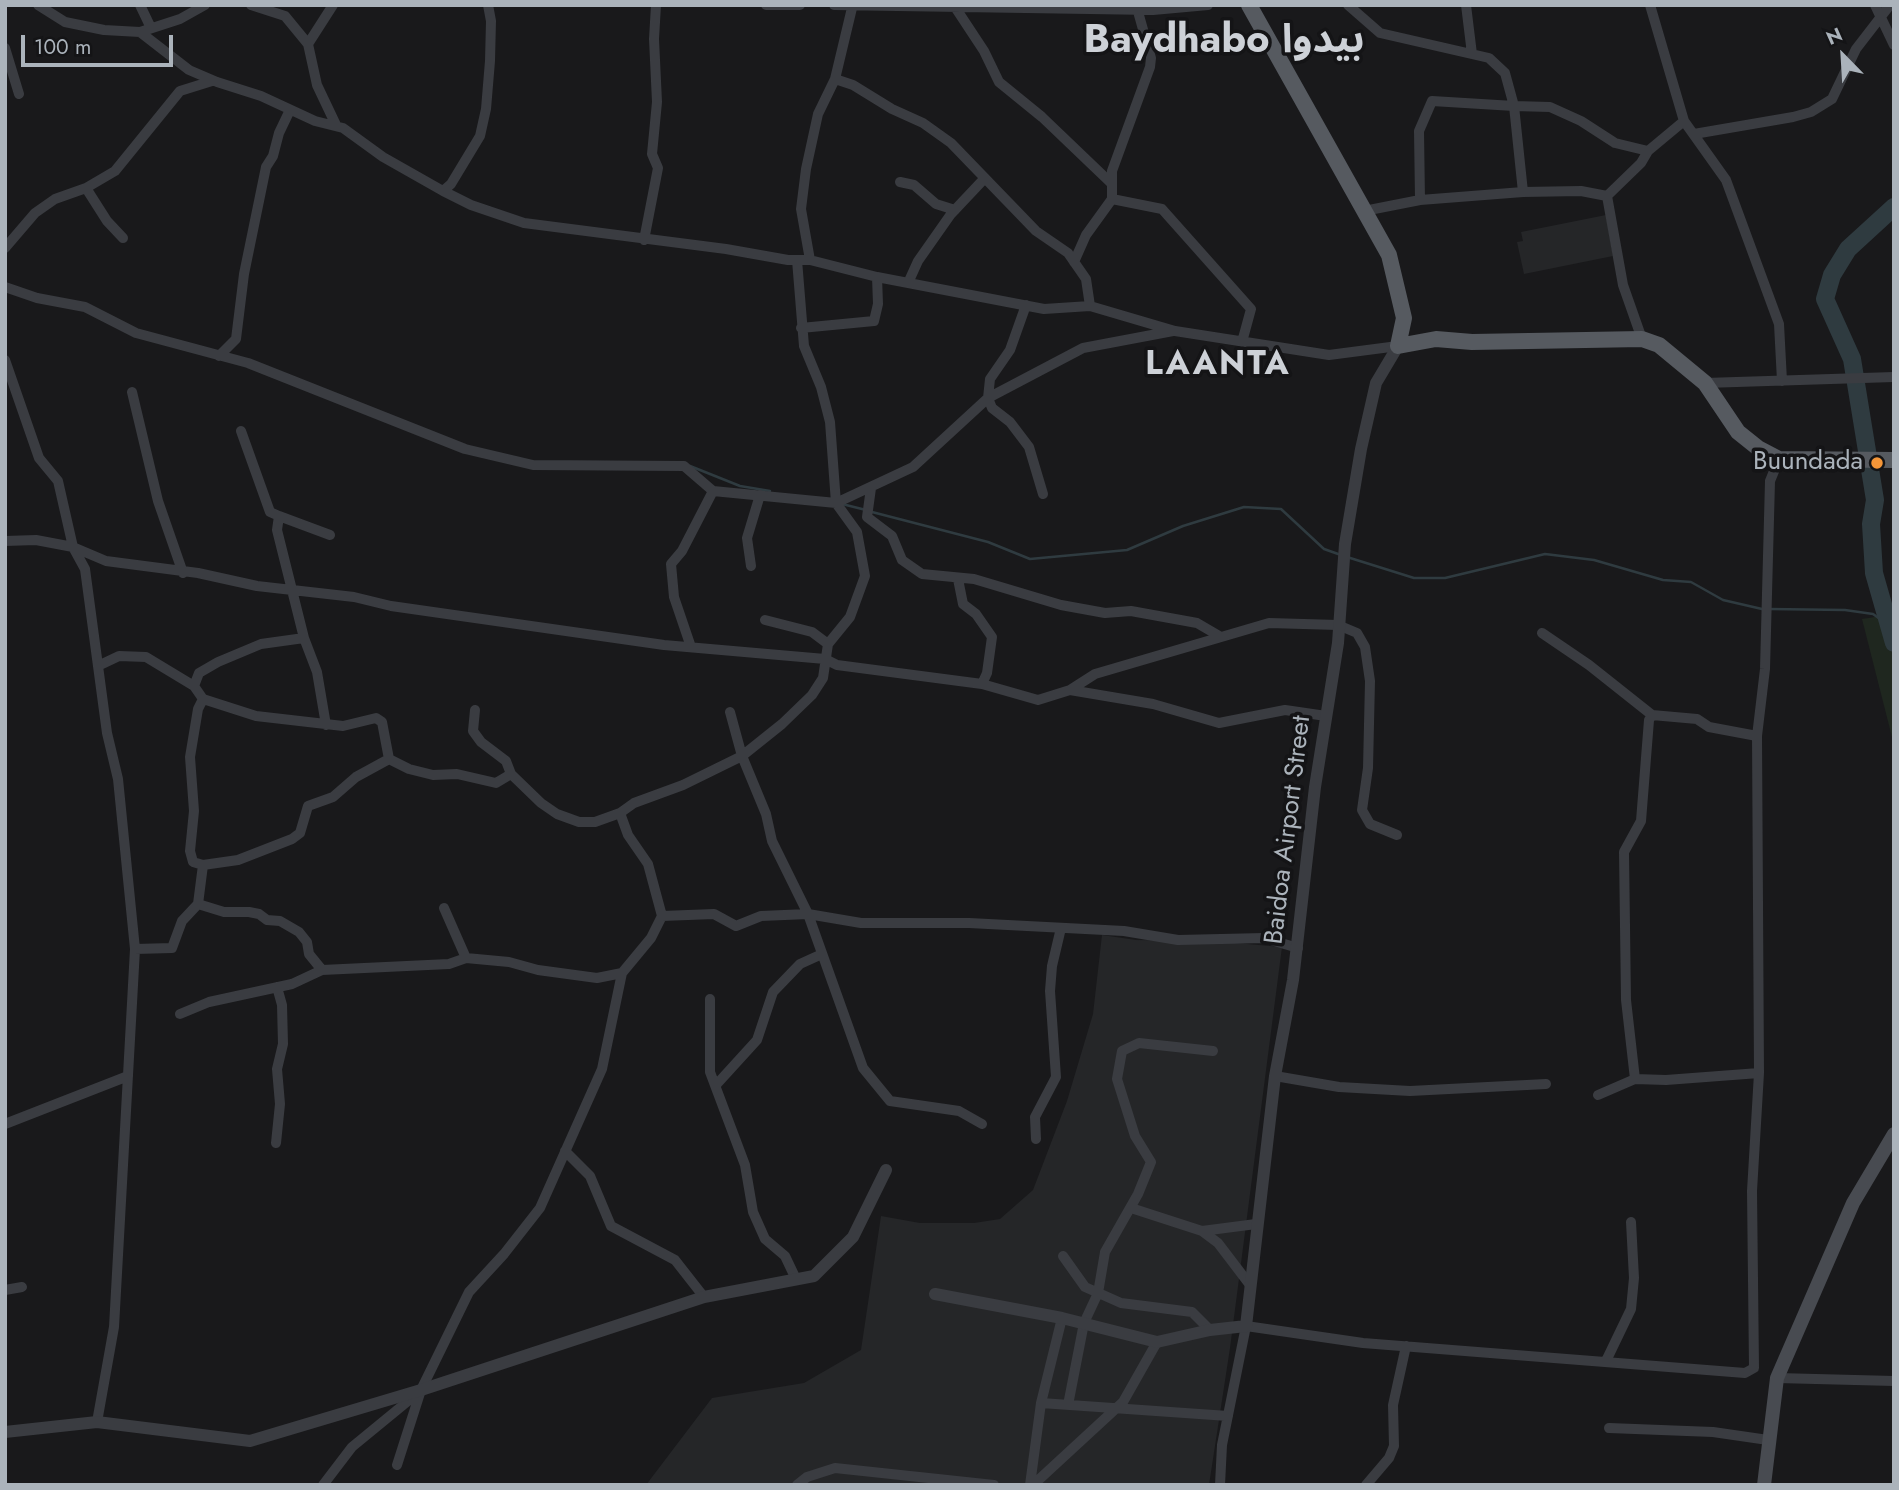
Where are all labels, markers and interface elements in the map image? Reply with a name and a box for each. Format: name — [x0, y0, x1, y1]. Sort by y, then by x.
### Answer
district label: Baydhabo بيدوا — [1084, 18, 1364, 66]
scale bar — [24, 21, 177, 65]
north arrow — [1808, 21, 1878, 91]
text: N — [1822, 21, 1847, 52]
text: 100 m — [34, 32, 91, 62]
district label: LAANTA — [1146, 346, 1290, 386]
place label: Buundada — [1753, 447, 1863, 479]
marker: Buundada — [1869, 455, 1885, 471]
street label: Baidoa Airport Street — [1260, 714, 1318, 946]

